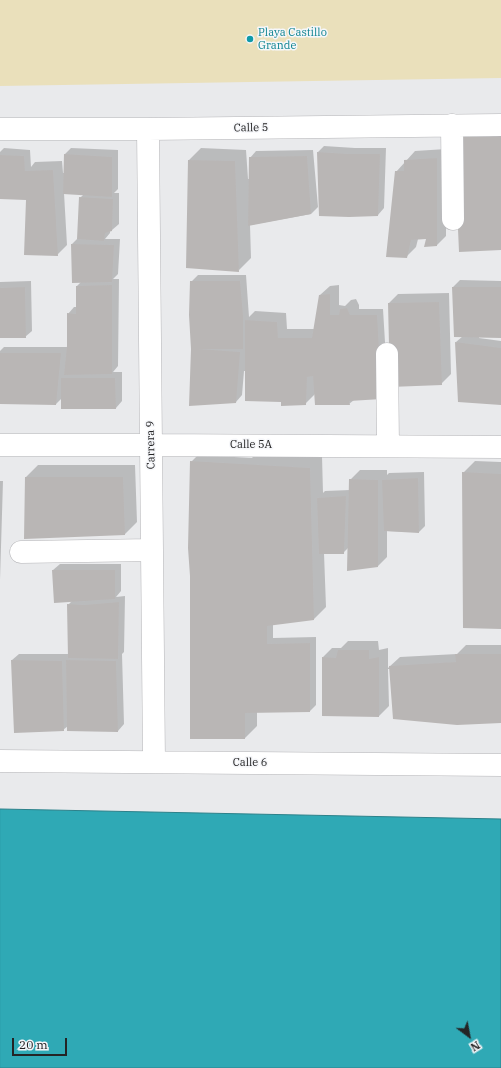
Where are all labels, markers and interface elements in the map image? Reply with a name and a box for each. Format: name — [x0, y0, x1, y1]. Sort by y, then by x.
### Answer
place label: Playa Castillo Grande — [258, 26, 327, 52]
marker: Playa Castillo Grande — [245, 34, 255, 44]
street label: Calle 5 — [234, 121, 268, 135]
street label: Carrera 9 — [144, 421, 158, 469]
street label: Calle 5A — [230, 438, 272, 452]
street label: Calle 6 — [233, 756, 267, 770]
north arrow — [449, 1016, 489, 1056]
scale bar — [14, 1030, 69, 1056]
text: 20 m — [19, 1037, 48, 1052]
text: N — [468, 1038, 483, 1054]

